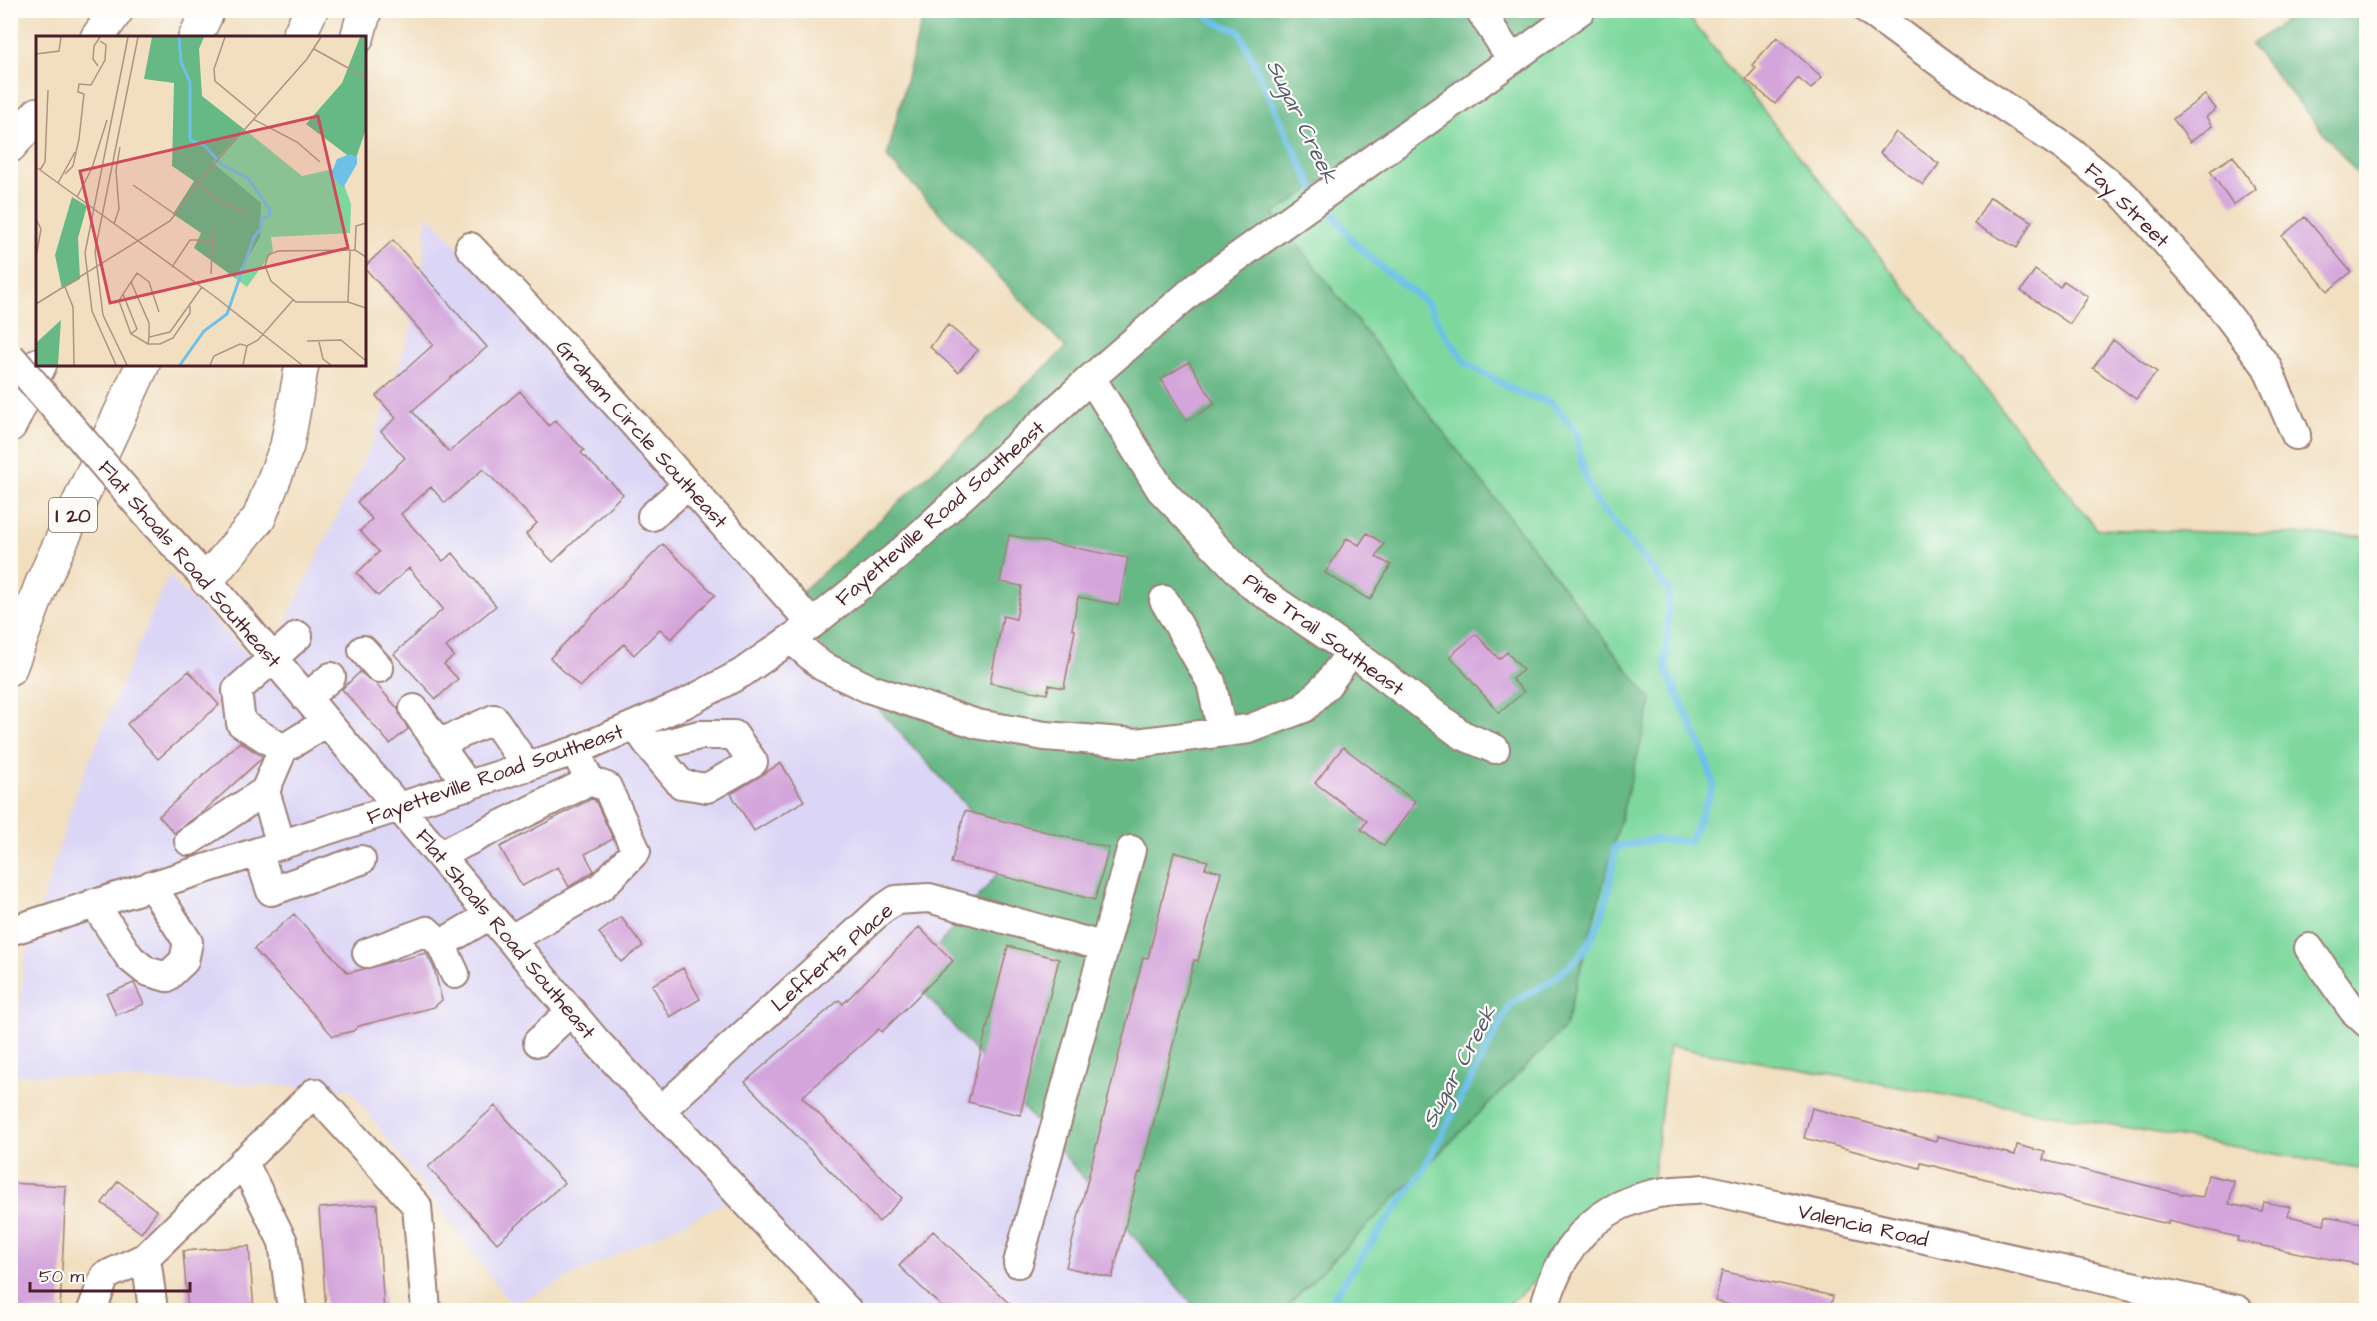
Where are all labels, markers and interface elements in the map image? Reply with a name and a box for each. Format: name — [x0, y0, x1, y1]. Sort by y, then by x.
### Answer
inset map — [36, 36, 366, 366]
water label: Sugar Creek — [1257, 55, 1345, 189]
street label: Fay Street — [2076, 156, 2176, 256]
street label: Graham Circle Southeast — [549, 334, 735, 535]
street label: Fayetteville Road Southeast — [829, 414, 1053, 614]
street label: Flat Shoals Road Southeast — [91, 454, 288, 675]
road number: I 20 — [49, 498, 97, 532]
street label: Pine Trail Southeast — [1237, 566, 1411, 703]
street label: Fayetteville Road Southeast — [363, 717, 628, 834]
street label: Flat Shoals Road Southeast — [409, 823, 603, 1046]
street label: Lefferts Place — [765, 896, 900, 1019]
water label: Sugar Creek — [1414, 1000, 1506, 1134]
street label: Valencia Road — [1795, 1196, 1931, 1255]
scale bar — [30, 1255, 190, 1293]
text: 50 m — [39, 1264, 84, 1289]

